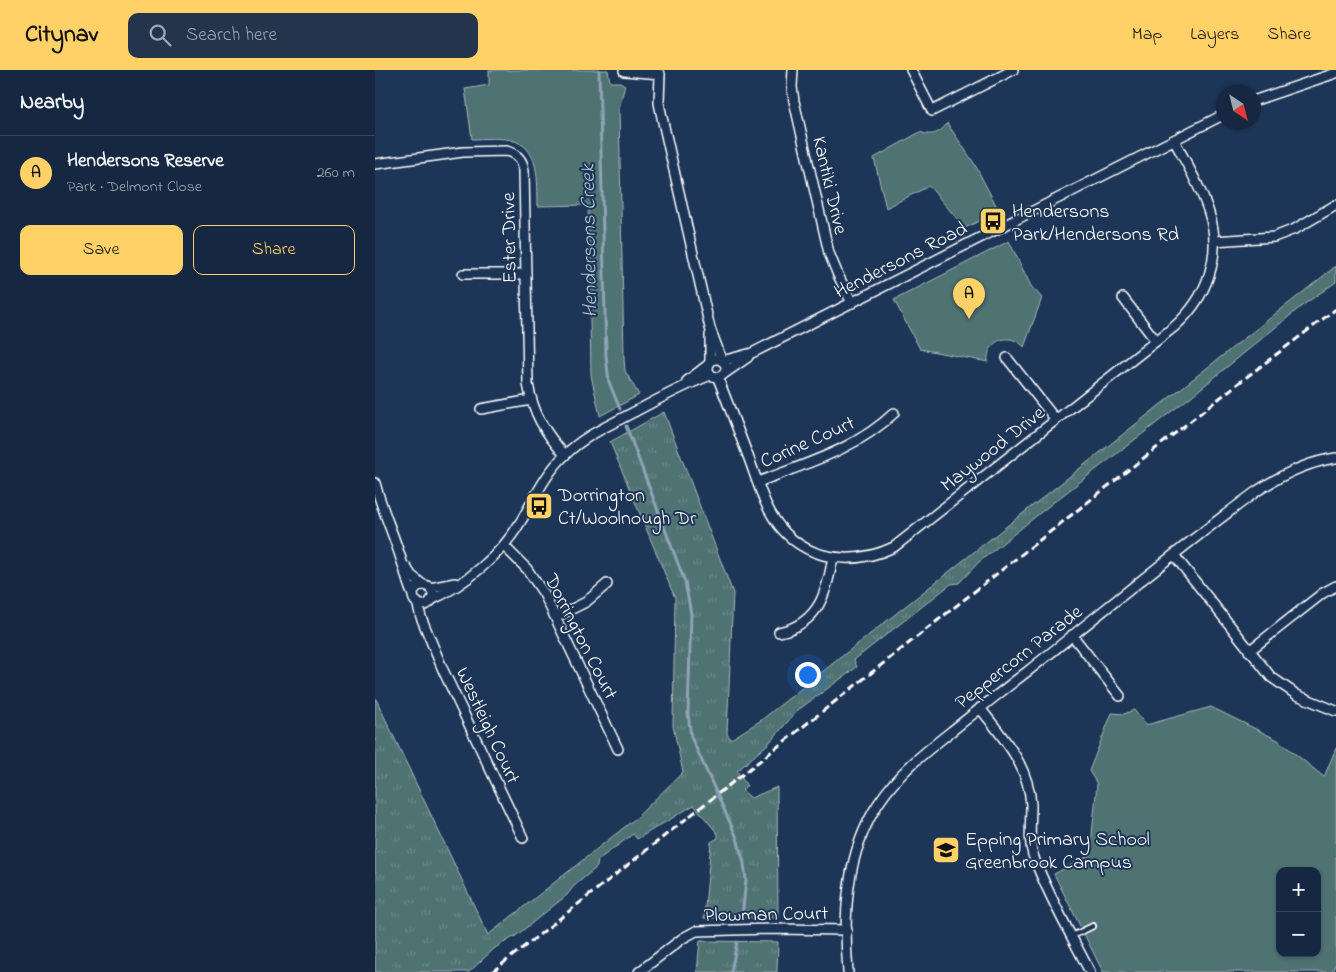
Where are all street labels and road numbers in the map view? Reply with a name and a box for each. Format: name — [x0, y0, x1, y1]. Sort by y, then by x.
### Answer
street label: Kantiki Drive — [803, 134, 854, 237]
street label: Ester Drive — [495, 192, 526, 284]
street label: Hendersons Road — [830, 215, 973, 307]
street label: Maywood Drive — [935, 400, 1052, 500]
street label: Corine Court — [756, 409, 860, 477]
street label: Dorrington Court — [534, 568, 624, 706]
street label: Peppercorn Parade — [950, 599, 1090, 717]
street label: Westleigh Court — [446, 663, 527, 790]
street label: Plowman Court — [704, 900, 829, 931]

